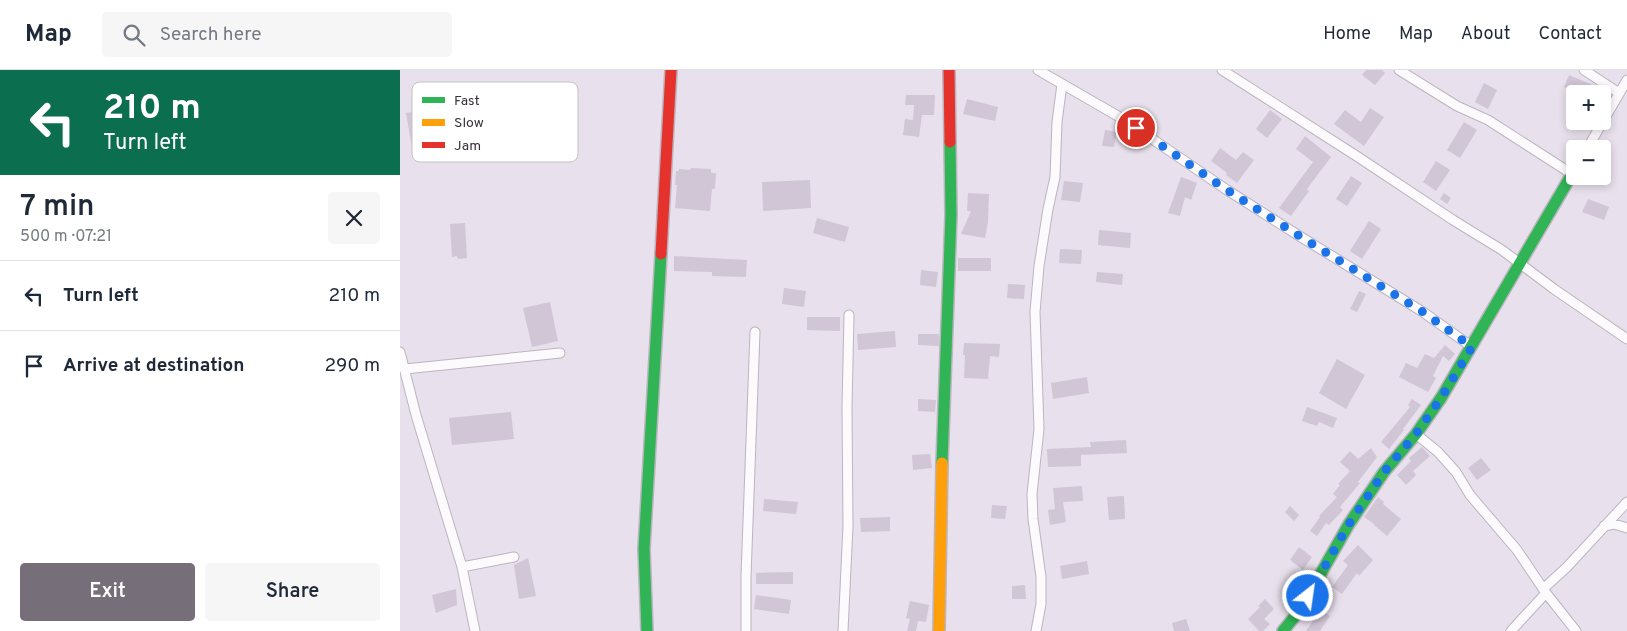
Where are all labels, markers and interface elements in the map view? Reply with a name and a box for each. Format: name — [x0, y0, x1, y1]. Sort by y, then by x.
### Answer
search box — [102, 12, 452, 57]
text: Map — [25, 20, 72, 50]
icon: search — [120, 21, 148, 49]
text: Search here — [160, 23, 261, 47]
text: Home — [1323, 23, 1371, 46]
text: Map — [1399, 23, 1433, 46]
text: About — [1461, 23, 1510, 46]
text: Contact — [1538, 23, 1602, 46]
legend — [412, 82, 578, 162]
map controls — [1566, 85, 1611, 185]
button: + — [1566, 85, 1611, 130]
text: 210 m — [103, 87, 201, 131]
icon: left — [20, 90, 85, 155]
text: Fast — [454, 93, 480, 110]
pin — [1115, 107, 1157, 149]
icon: arrive — [1122, 114, 1150, 142]
text: Slow — [454, 115, 484, 132]
text: Turn left — [103, 130, 186, 157]
text: Jam — [454, 138, 481, 155]
button: − — [1566, 140, 1611, 185]
text: 7 min — [20, 189, 95, 226]
button: close — [328, 192, 380, 244]
text: 500 m · 07:21 — [20, 227, 112, 247]
icon: left — [20, 282, 48, 310]
text: Turn left — [63, 284, 139, 308]
text: 210 m — [329, 284, 380, 308]
icon: arrive — [20, 352, 48, 380]
text: Arrive at destination — [63, 354, 244, 378]
text: 290 m — [324, 354, 380, 378]
button: Exit — [20, 563, 195, 621]
button: Share — [205, 563, 380, 621]
position arrow — [1281, 569, 1333, 621]

